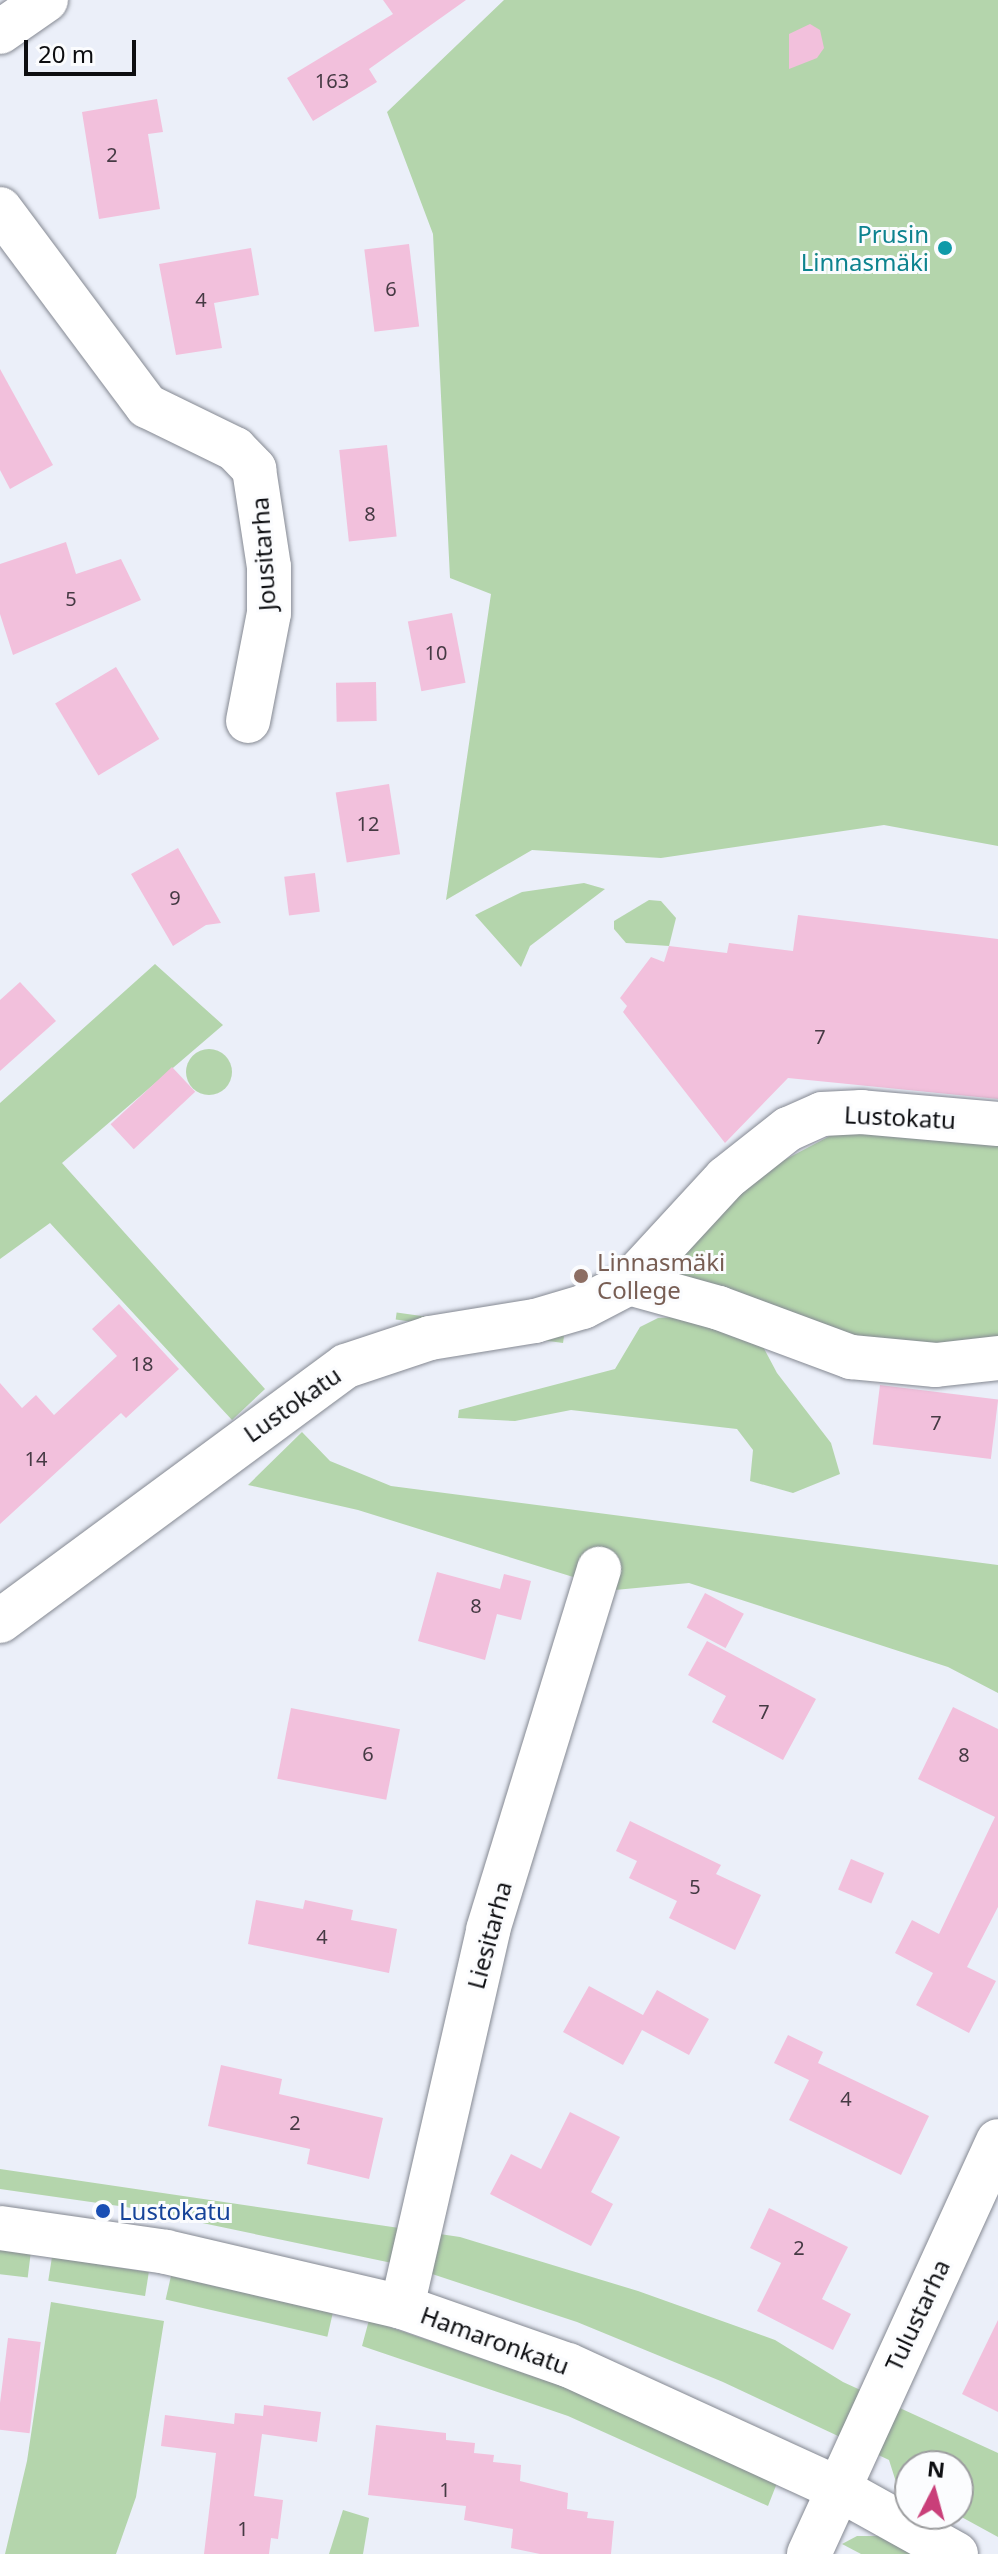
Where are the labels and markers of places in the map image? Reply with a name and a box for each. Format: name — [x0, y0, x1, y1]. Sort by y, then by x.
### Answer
place label: Prusin Linnasmäki — [801, 220, 929, 276]
marker: Prusin Linnasmäki — [936, 239, 954, 257]
place label: Linnasmäki College — [597, 1248, 725, 1304]
marker: Linnasmäki College — [572, 1267, 590, 1285]
place label: Lustokatu — [119, 2197, 231, 2225]
marker: Lustokatu — [94, 2202, 112, 2220]

